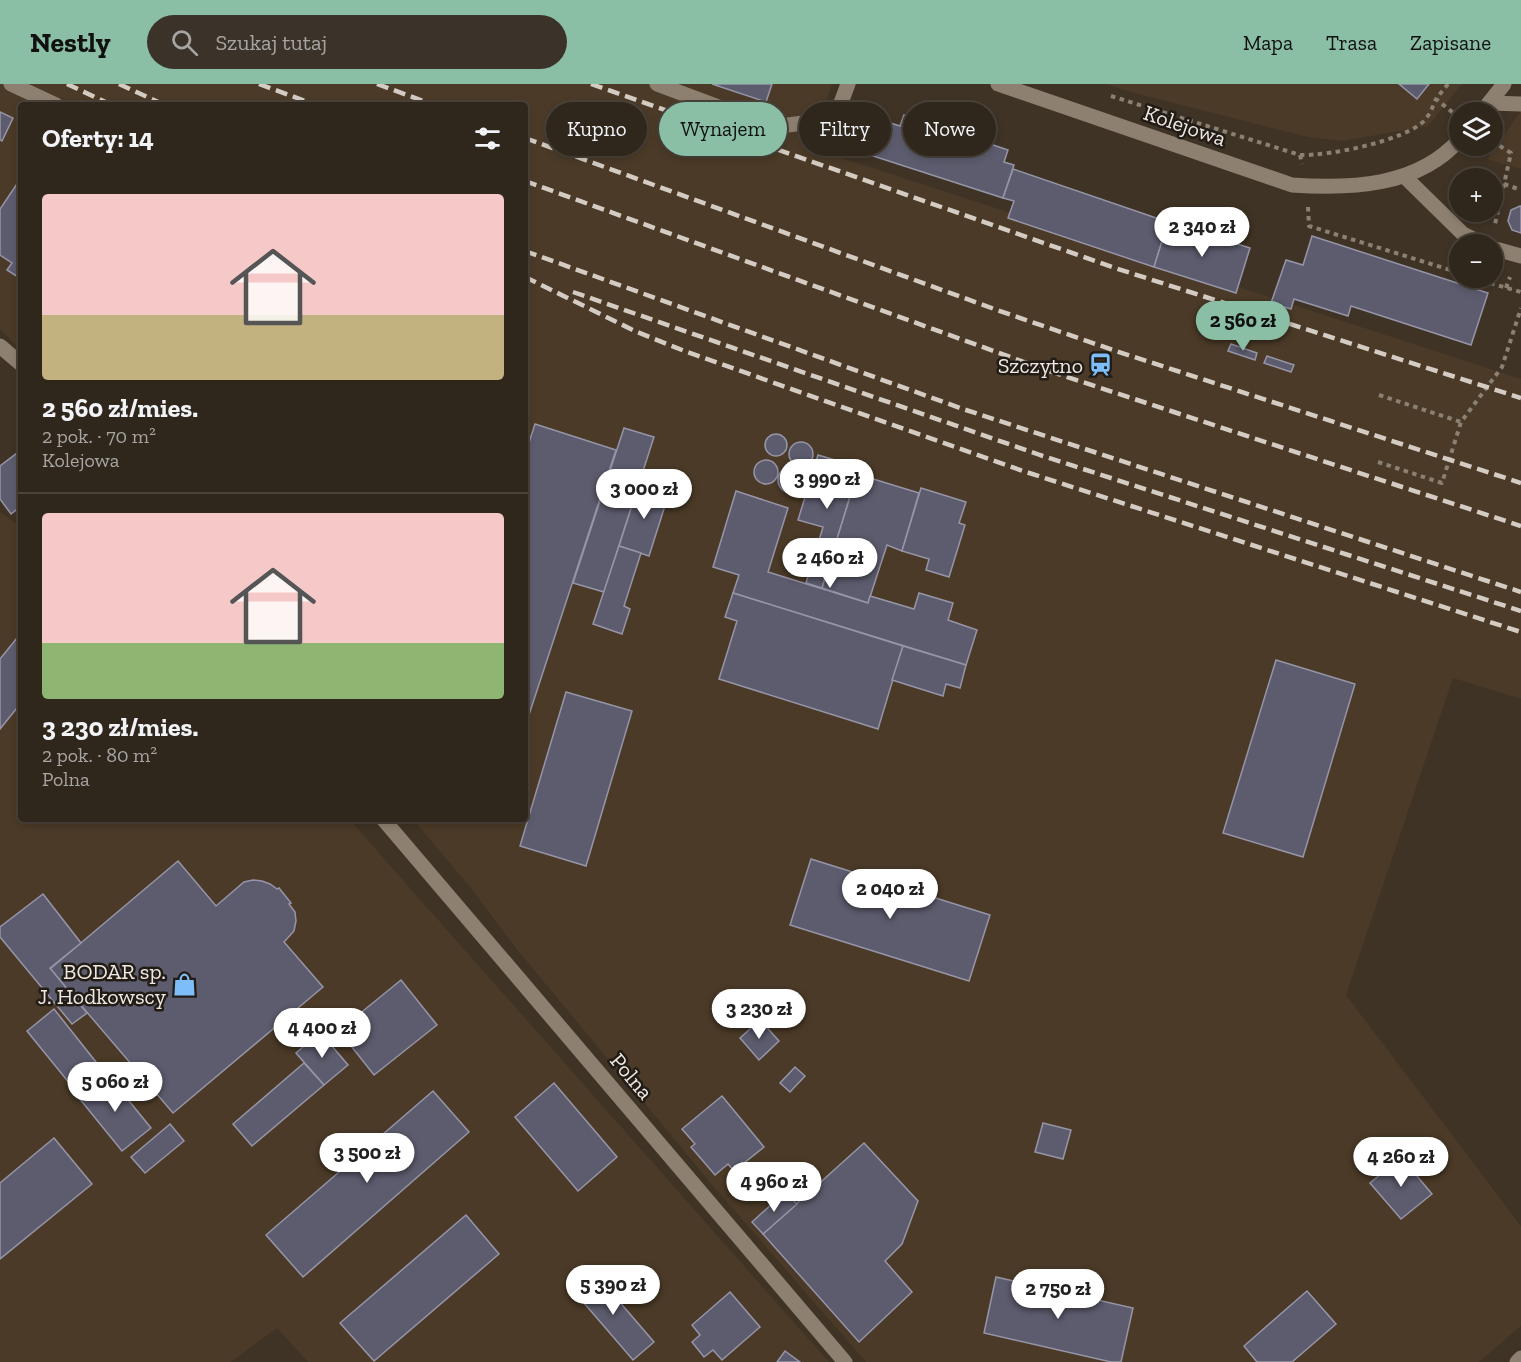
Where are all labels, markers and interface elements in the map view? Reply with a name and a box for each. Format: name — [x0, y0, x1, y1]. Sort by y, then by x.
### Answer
search box — [147, 15, 567, 69]
text: Nestly — [30, 26, 111, 59]
icon: search — [168, 26, 201, 59]
text: Szukaj tutaj — [216, 29, 327, 56]
text: Mapa — [1243, 30, 1293, 55]
text: Trasa — [1326, 30, 1377, 55]
text: Zapisane — [1410, 30, 1491, 55]
street label: Kolejowa — [1140, 99, 1230, 152]
chip: Kupno — [546, 102, 647, 156]
chip: Wynajem — [659, 102, 787, 156]
chip: Filtry — [799, 102, 891, 156]
chip: Nowe — [903, 102, 996, 156]
map controls — [1449, 102, 1503, 288]
button: layers — [1449, 102, 1503, 156]
text: Oferty: 14 — [42, 122, 154, 154]
icon: filters — [471, 122, 504, 155]
button: + — [1449, 168, 1503, 222]
pin: 2 340 zł — [1140, 207, 1264, 258]
text: 2 340 zł — [1168, 214, 1236, 238]
icon: home — [219, 233, 327, 341]
button: − — [1449, 234, 1503, 288]
pin: 2 560 zł — [1181, 301, 1305, 352]
text: 2 560 zł — [1210, 308, 1276, 332]
place label: Szczytno — [998, 352, 1083, 379]
station icon: Szczytno — [1088, 352, 1114, 378]
text: 2 560 zł/mies. — [42, 392, 198, 424]
text: 2 pok. · 70 m² — [42, 424, 156, 448]
text: Kolejowa — [42, 448, 120, 472]
pin: 3 990 zł — [765, 459, 889, 510]
text: 3 990 zł — [794, 466, 860, 490]
pin: 3 000 zł — [582, 469, 706, 520]
text: 3 000 zł — [610, 476, 678, 500]
pin: 2 460 zł — [768, 538, 892, 589]
text: 2 460 zł — [796, 545, 864, 569]
icon: home — [219, 552, 327, 660]
text: 3 230 zł/mies. — [42, 711, 198, 743]
text: 2 pok. · 80 m² — [42, 743, 157, 767]
text: Polna — [42, 767, 90, 791]
pin: 2 040 zł — [828, 869, 952, 920]
text: 2 040 zł — [856, 876, 924, 900]
place label: BODAR sp. J. Hodkowscy — [38, 958, 167, 1010]
shop icon: BODAR sp. J. Hodkowscy — [171, 971, 197, 997]
pin: 3 230 zł — [697, 989, 821, 1040]
text: 3 230 zł — [726, 996, 792, 1020]
pin: 4 400 zł — [260, 1008, 384, 1059]
text: 4 400 zł — [288, 1015, 356, 1039]
street label: Polna — [604, 1048, 659, 1105]
pin: 5 060 zł — [53, 1062, 177, 1113]
text: 5 060 zł — [81, 1069, 149, 1093]
pin: 3 500 zł — [305, 1133, 429, 1184]
pin: 4 260 zł — [1339, 1137, 1463, 1188]
text: 3 500 zł — [333, 1140, 401, 1164]
text: 4 260 zł — [1367, 1144, 1435, 1168]
pin: 4 960 zł — [712, 1162, 836, 1213]
text: 4 960 zł — [740, 1169, 808, 1193]
pin: 5 390 zł — [551, 1265, 675, 1316]
pin: 2 750 zł — [996, 1269, 1120, 1320]
text: 5 390 zł — [580, 1272, 646, 1296]
text: 2 750 zł — [1025, 1276, 1091, 1300]

